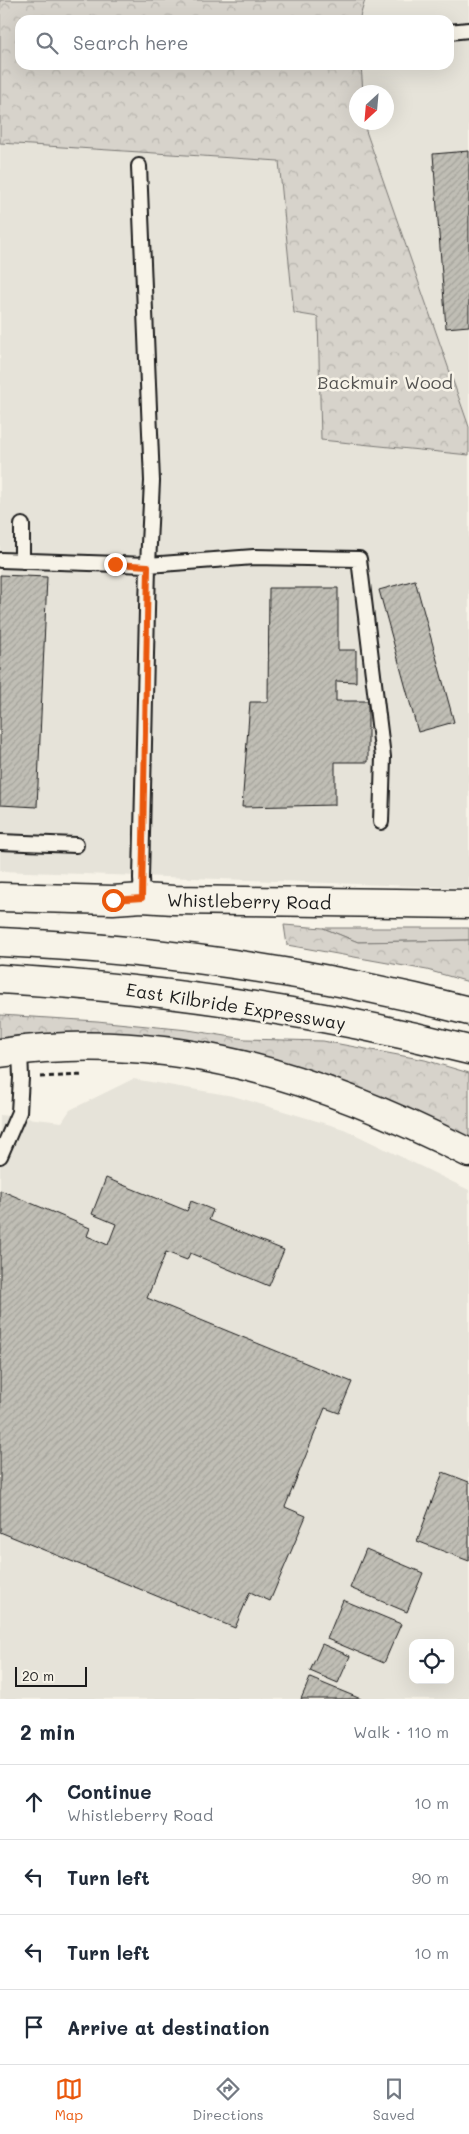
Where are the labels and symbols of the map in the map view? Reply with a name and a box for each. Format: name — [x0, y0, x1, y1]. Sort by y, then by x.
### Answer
north arrow — [349, 85, 394, 130]
park label: Backmuir Wood — [317, 370, 453, 394]
route end — [104, 553, 127, 576]
street label: Whistleberry Road — [167, 888, 331, 914]
route start — [102, 889, 125, 912]
street label: East Kilbride Expressway — [124, 977, 348, 1035]
scale bar — [15, 1664, 88, 1687]

